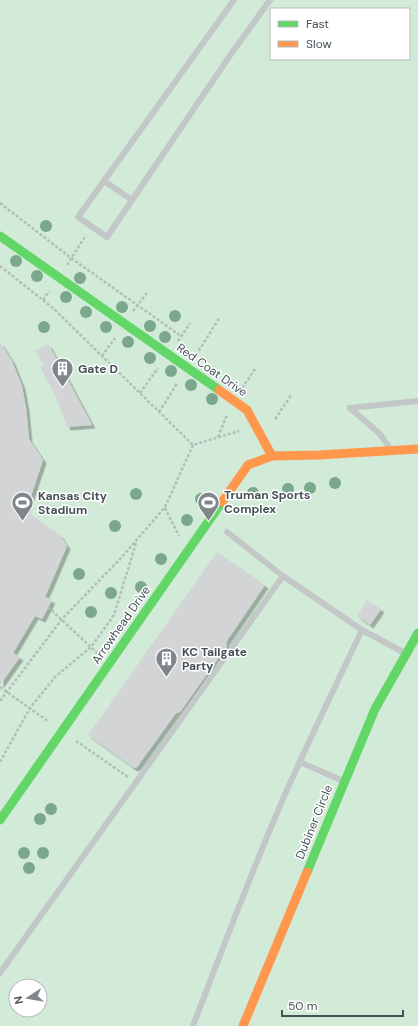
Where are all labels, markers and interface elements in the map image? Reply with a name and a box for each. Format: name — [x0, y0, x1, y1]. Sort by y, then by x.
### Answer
legend — [270, 8, 410, 60]
text: Fast — [306, 16, 329, 32]
text: Slow — [306, 36, 332, 52]
street label: Red Coat Drive — [174, 340, 251, 400]
building icon: Gate D — [49, 356, 75, 389]
place label: Gate D — [78, 361, 118, 377]
place label: Truman Sports Complex — [224, 487, 310, 517]
place label: Kansas City Stadium — [38, 488, 108, 518]
sports icon: Truman Sports Complex — [196, 489, 222, 522]
sports icon: Kansas City Stadium — [9, 490, 35, 523]
street label: Arrowhead Drive — [88, 583, 154, 667]
place label: KC Tailgate Party — [182, 644, 247, 674]
building icon: KC Tailgate Party — [153, 646, 179, 679]
street label: Dubiner Circle — [292, 782, 336, 862]
north arrow — [8, 978, 48, 1018]
scale bar — [282, 992, 403, 1018]
text: N — [11, 995, 26, 1005]
text: 50 m — [288, 998, 317, 1014]

